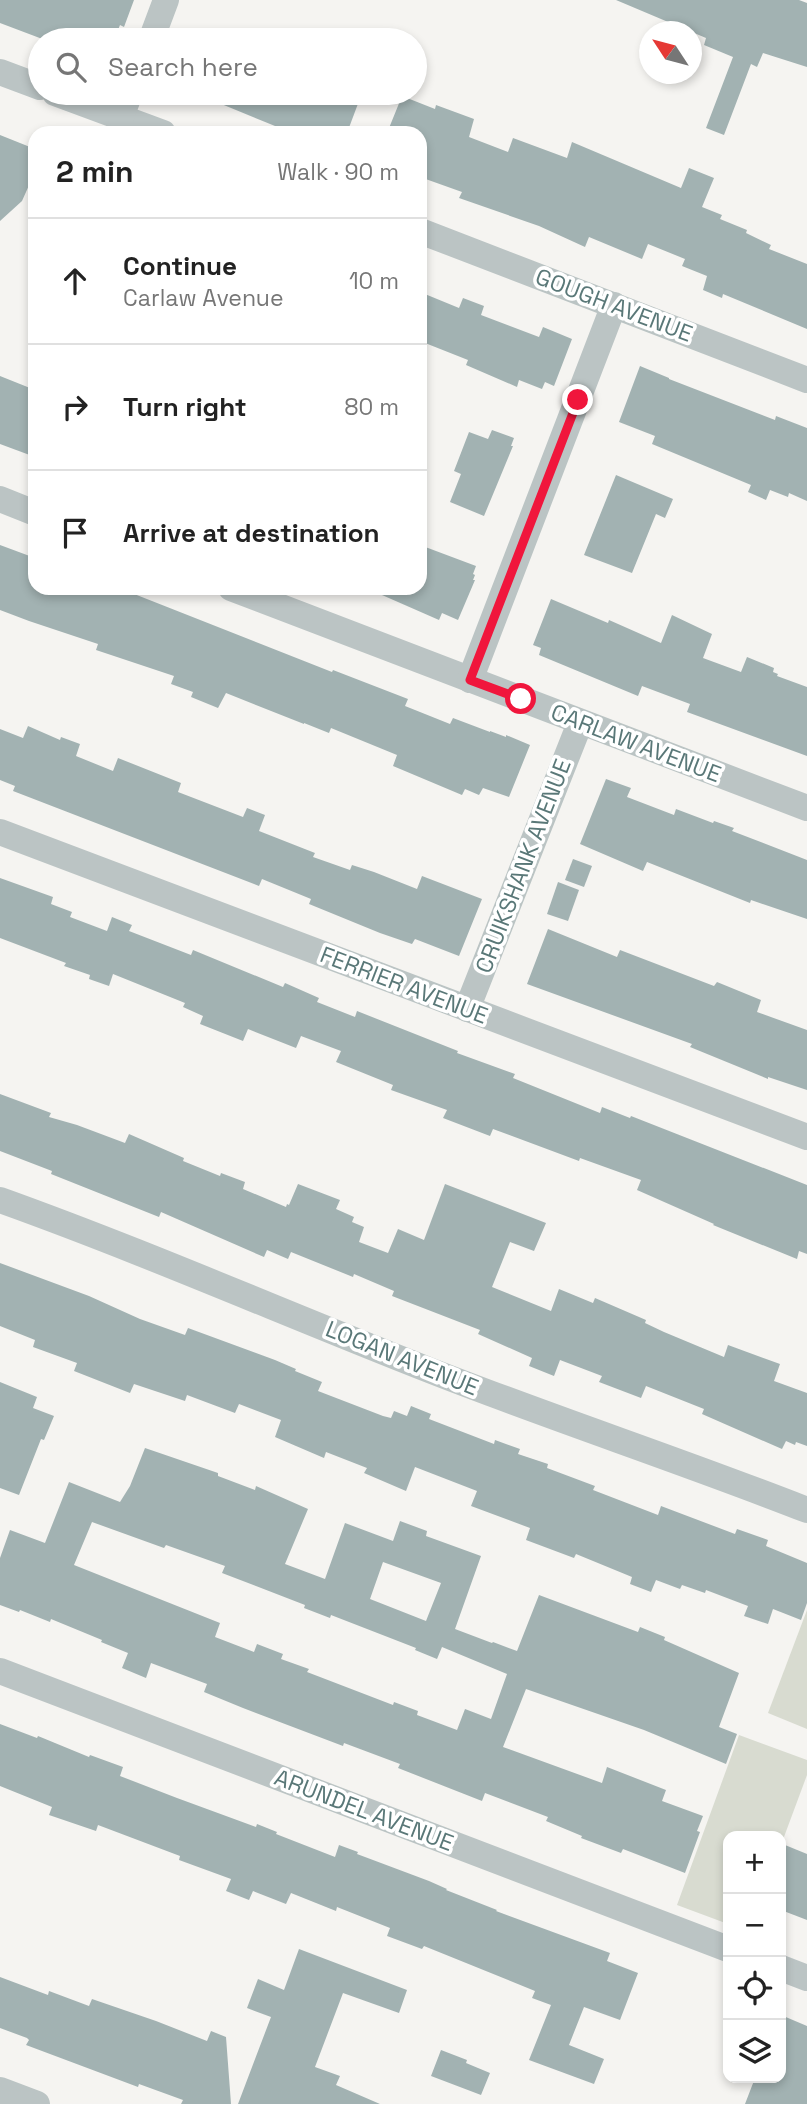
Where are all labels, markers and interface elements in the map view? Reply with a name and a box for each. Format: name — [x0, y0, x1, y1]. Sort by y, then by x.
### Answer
north arrow — [639, 21, 702, 84]
search box — [28, 28, 427, 105]
icon: search — [52, 48, 90, 86]
text: Search here — [108, 50, 258, 84]
text: 2 min — [56, 152, 134, 191]
text: Walk · 90 m — [277, 157, 399, 187]
text: Continue — [123, 249, 237, 283]
street label: GOUGH AVENUE — [531, 261, 697, 349]
icon: ahead — [56, 262, 94, 300]
text: 10 m — [349, 266, 399, 296]
text: Carlaw Avenue — [123, 283, 284, 313]
route end — [562, 384, 593, 415]
icon: right — [56, 388, 94, 426]
text: Turn right — [123, 390, 247, 424]
text: 80 m — [344, 392, 399, 422]
icon: arrive — [56, 514, 94, 552]
text: Arrive at destination — [123, 516, 380, 550]
route start — [505, 683, 536, 714]
street label: CARLAW AVENUE — [547, 697, 725, 789]
street label: CRUIKSHANK AVENUE — [468, 755, 578, 977]
street label: FERRIER AVENUE — [316, 939, 492, 1031]
street label: LOGAN AVENUE — [321, 1314, 483, 1402]
street label: ARUNDEL AVENUE — [270, 1762, 458, 1858]
map controls — [723, 1831, 786, 2083]
button: + — [723, 1831, 786, 1894]
button: − — [723, 1894, 786, 1957]
button: locate — [723, 1957, 786, 2020]
button: layers — [723, 2020, 786, 2083]

